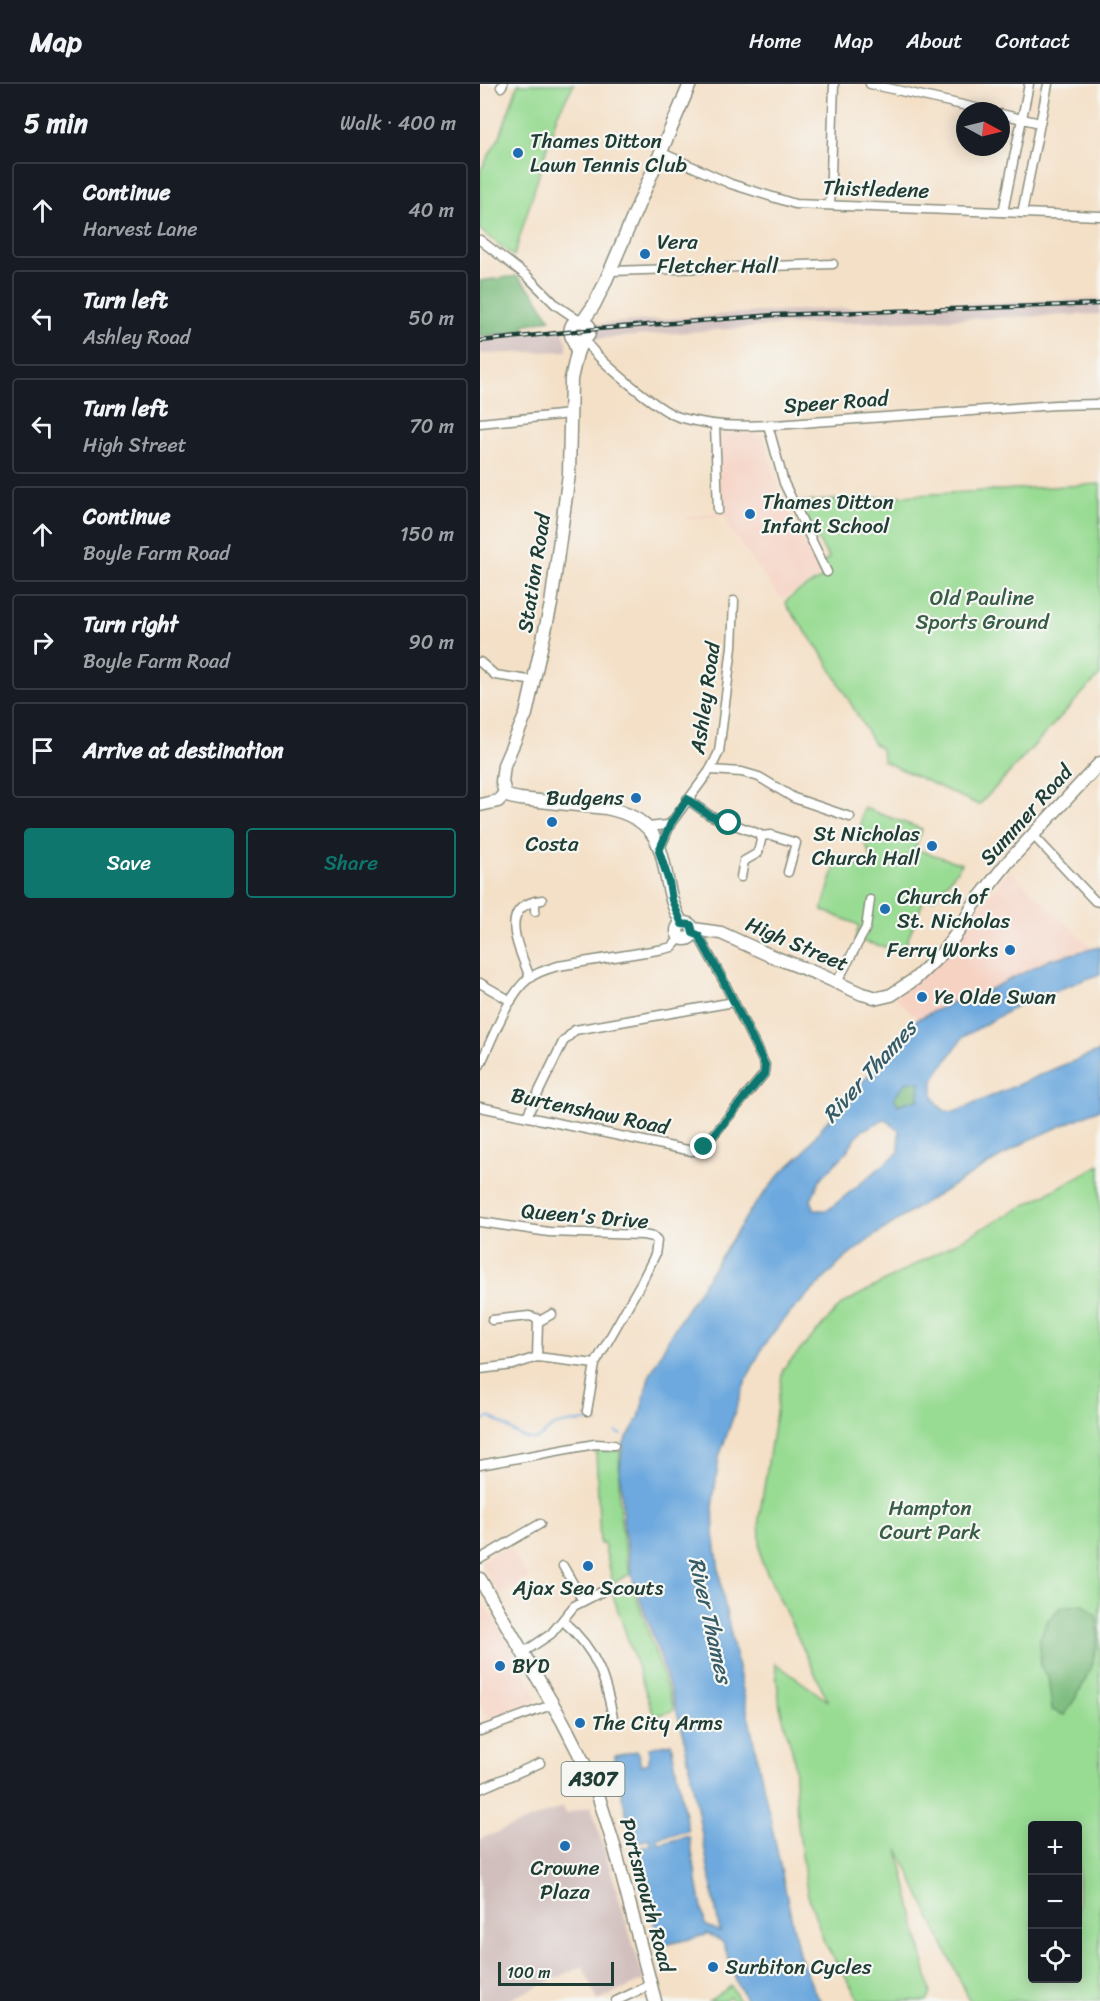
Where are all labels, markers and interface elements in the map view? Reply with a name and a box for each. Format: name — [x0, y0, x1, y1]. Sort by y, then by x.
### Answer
text: Map — [30, 17, 82, 66]
text: Home — [749, 22, 801, 60]
text: Map — [834, 22, 873, 60]
text: About — [906, 22, 963, 60]
text: Contact — [996, 22, 1070, 60]
text: 5 min — [24, 100, 88, 146]
north arrow — [956, 102, 1010, 156]
text: Walk · 400 m — [340, 106, 456, 141]
place label: Thames Ditton Lawn Tennis Club — [530, 122, 688, 184]
marker: Thames Ditton Lawn Tennis Club — [511, 146, 525, 160]
street label: Thistledene — [822, 168, 930, 210]
text: Continue — [83, 173, 171, 212]
text: 40 m — [408, 193, 454, 228]
icon: ahead — [26, 194, 59, 227]
text: Harvest Lane — [83, 212, 197, 247]
place label: Vera Fletcher Hall — [657, 223, 779, 285]
marker: Vera Fletcher Hall — [638, 247, 652, 261]
text: Turn left — [83, 281, 168, 320]
text: 50 m — [409, 301, 454, 336]
icon: left — [26, 302, 59, 335]
text: Ashley Road — [83, 320, 190, 355]
street label: Speer Road — [782, 379, 891, 425]
text: Turn left — [83, 389, 168, 428]
text: 70 m — [409, 409, 454, 444]
icon: left — [26, 410, 59, 443]
text: High Street — [83, 428, 187, 463]
place label: Thames Ditton Infant School — [761, 483, 894, 545]
text: Continue — [83, 497, 171, 536]
marker: Thames Ditton Infant School — [743, 507, 757, 521]
street label: Station Road — [506, 509, 562, 635]
text: 150 m — [400, 517, 454, 552]
icon: ahead — [26, 518, 59, 551]
text: Boyle Farm Road — [83, 536, 230, 571]
park label: Old Pauline Sports Ground — [915, 579, 1051, 641]
text: Turn right — [83, 605, 178, 644]
text: 90 m — [409, 625, 454, 660]
icon: right — [26, 626, 59, 659]
street label: Ashley Road — [678, 638, 732, 757]
text: Boyle Farm Road — [83, 644, 230, 679]
text: Arrive at destination — [83, 731, 284, 770]
icon: arrive — [26, 734, 59, 767]
street label: Summer Road — [970, 754, 1084, 875]
place label: Budgens — [546, 779, 624, 817]
marker: Budgens — [629, 791, 643, 805]
route start — [715, 809, 741, 835]
marker: Costa — [545, 815, 559, 829]
place label: St Nicholas Church Hall — [812, 815, 921, 877]
place label: Costa — [525, 825, 579, 863]
button: Save — [24, 828, 234, 898]
button: Share — [246, 828, 456, 898]
marker: St Nicholas Church Hall — [925, 839, 939, 853]
place label: Church of St. Nicholas — [897, 878, 1010, 940]
marker: Church of St. Nicholas — [878, 902, 892, 916]
street label: High Street — [740, 905, 854, 983]
place label: Ferry Works — [887, 931, 998, 969]
marker: Ferry Works — [1003, 943, 1017, 957]
place label: Ye Olde Swan — [934, 978, 1056, 1016]
marker: Ye Olde Swan — [915, 990, 929, 1004]
water label: River Thames — [812, 1008, 929, 1132]
street label: Burtenshaw Road — [507, 1076, 674, 1147]
route end — [690, 1133, 716, 1159]
street label: Queen's Drive — [520, 1192, 650, 1241]
park label: Hampton Court Park — [880, 1489, 981, 1551]
water label: River Thames — [677, 1553, 745, 1690]
marker: Ajax Sea Scouts — [581, 1559, 595, 1573]
place label: Ajax Sea Scouts — [512, 1569, 664, 1607]
place label: BYD — [512, 1647, 550, 1685]
marker: BYD — [493, 1659, 507, 1673]
place label: The City Arms — [592, 1704, 723, 1742]
marker: The City Arms — [573, 1716, 587, 1730]
road number: A307 — [562, 1762, 624, 1796]
street label: Portsmouth Road — [608, 1814, 686, 1978]
map controls — [1028, 1821, 1082, 1983]
button: + — [1028, 1821, 1082, 1875]
marker: Crowne Plaza — [558, 1839, 572, 1853]
place label: Crowne Plaza — [530, 1849, 600, 1911]
button: − — [1028, 1875, 1082, 1929]
button: locate — [1028, 1929, 1082, 1983]
place label: Surbiton Cycles — [725, 1948, 872, 1986]
text: 100 m — [507, 1958, 551, 1987]
scale bar — [498, 1959, 614, 1986]
marker: Surbiton Cycles — [706, 1960, 720, 1974]

